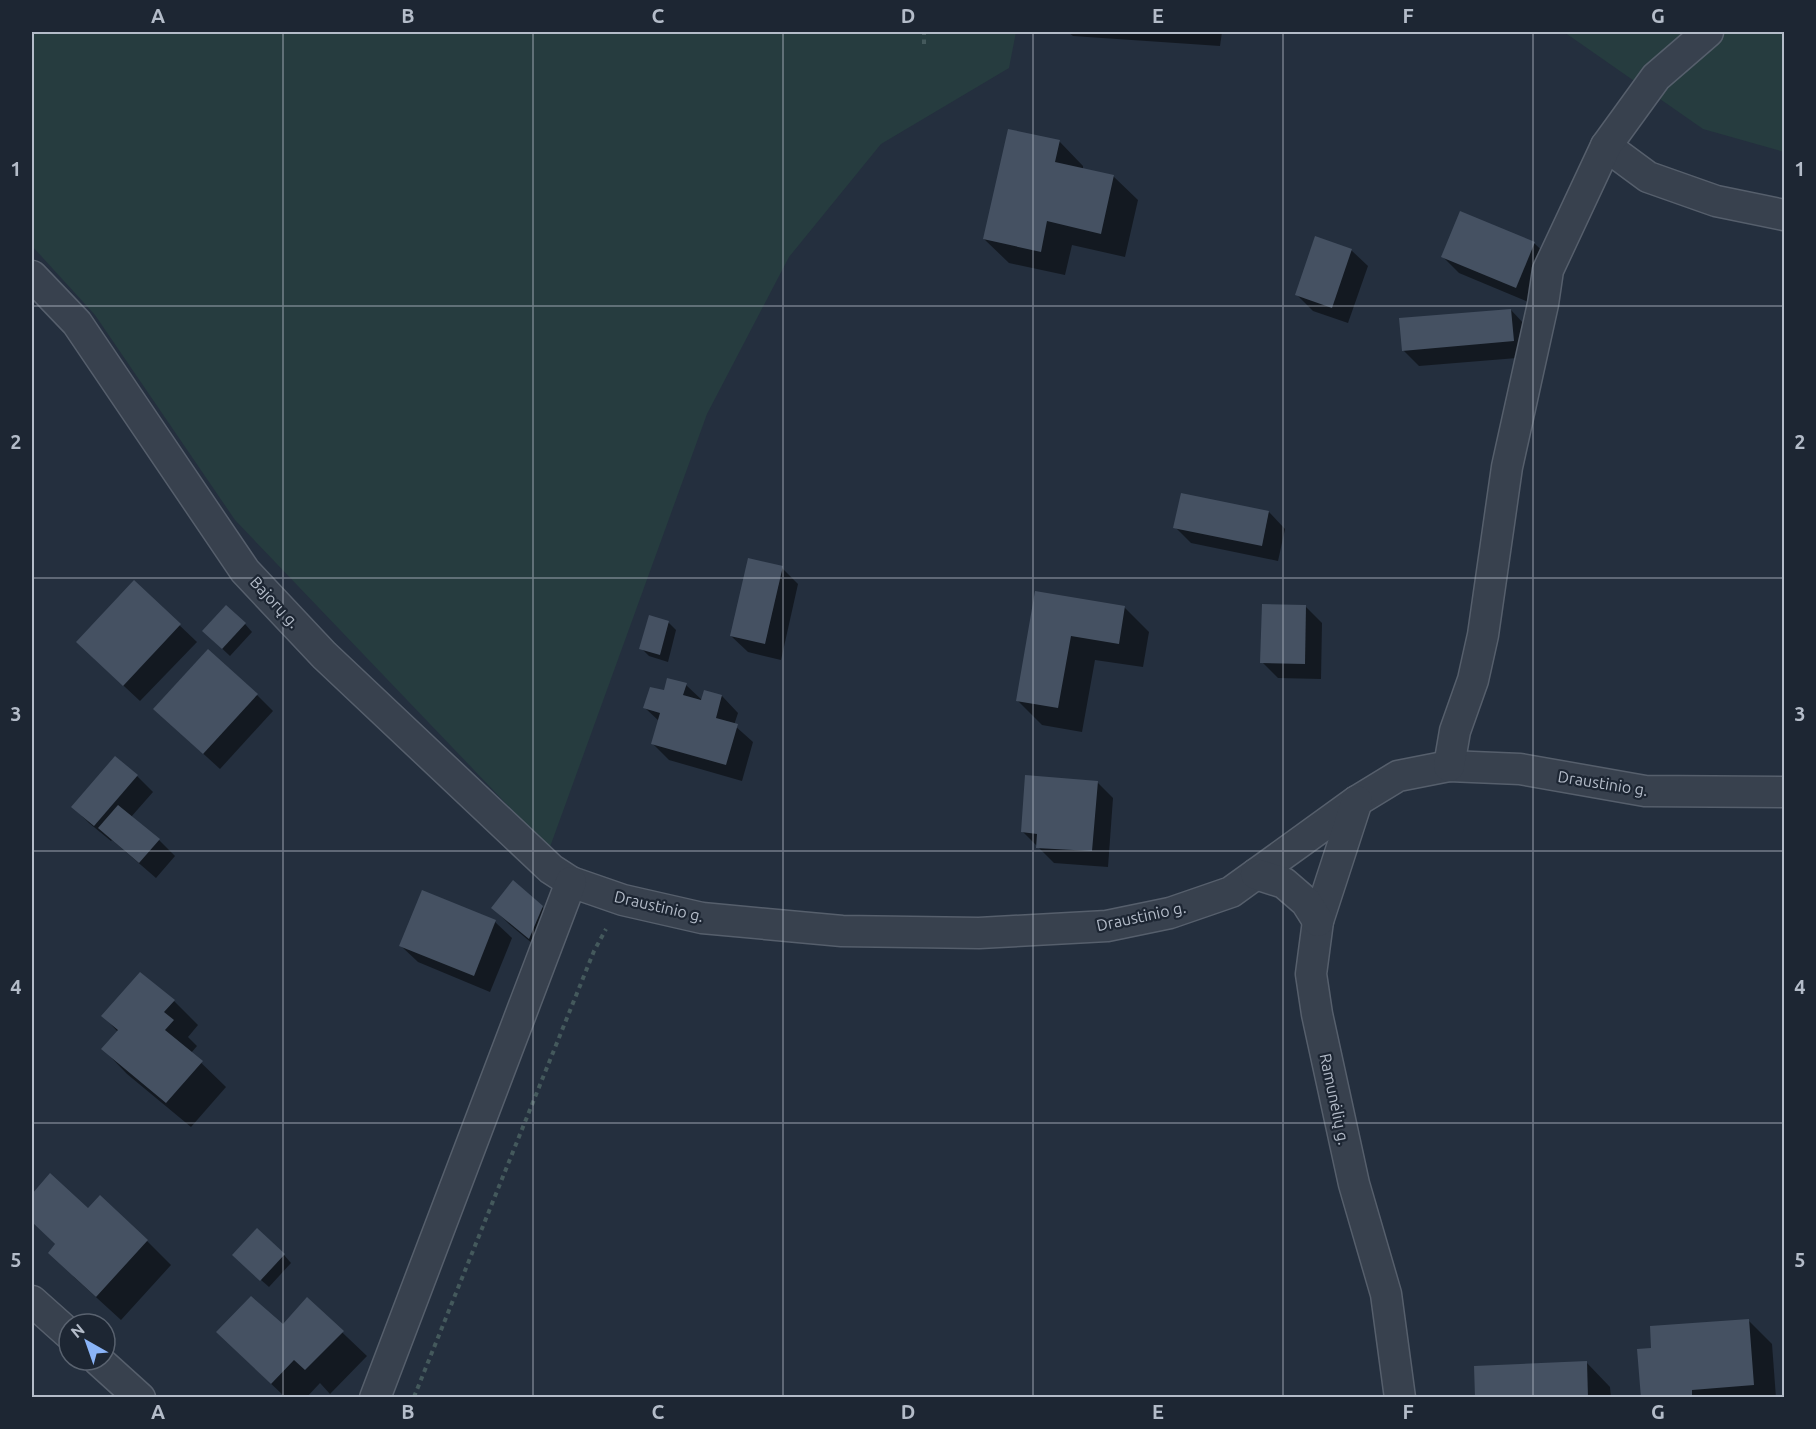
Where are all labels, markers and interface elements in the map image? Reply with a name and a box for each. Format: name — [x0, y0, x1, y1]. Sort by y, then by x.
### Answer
text: A — [151, 4, 165, 27]
text: B — [401, 4, 415, 27]
text: C — [652, 4, 665, 27]
text: D — [901, 4, 915, 27]
text: E — [1152, 4, 1164, 27]
text: F — [1402, 4, 1414, 27]
text: G — [1651, 4, 1665, 27]
text: 1 — [10, 157, 22, 180]
text: 1 — [1794, 157, 1806, 180]
text: 2 — [10, 430, 22, 453]
text: 2 — [1794, 430, 1806, 453]
street label: Bajorų g. — [247, 573, 303, 631]
text: 3 — [10, 702, 22, 725]
text: 3 — [1794, 702, 1806, 725]
street label: Draustinio g. — [1557, 767, 1649, 799]
street label: Draustinio g. — [613, 887, 705, 925]
street label: Draustinio g. — [1095, 898, 1187, 934]
text: 4 — [10, 975, 22, 998]
text: 4 — [1794, 975, 1806, 998]
street label: Ramunėlių g. — [1317, 1052, 1353, 1146]
text: 5 — [10, 1248, 22, 1271]
text: 5 — [1794, 1248, 1806, 1271]
north arrow — [57, 1312, 117, 1372]
text: N — [67, 1320, 88, 1341]
text: A — [151, 1400, 165, 1423]
text: B — [401, 1400, 415, 1423]
text: C — [652, 1400, 665, 1423]
text: D — [901, 1400, 915, 1423]
text: E — [1152, 1400, 1164, 1423]
text: F — [1402, 1400, 1414, 1423]
text: G — [1651, 1400, 1665, 1423]

